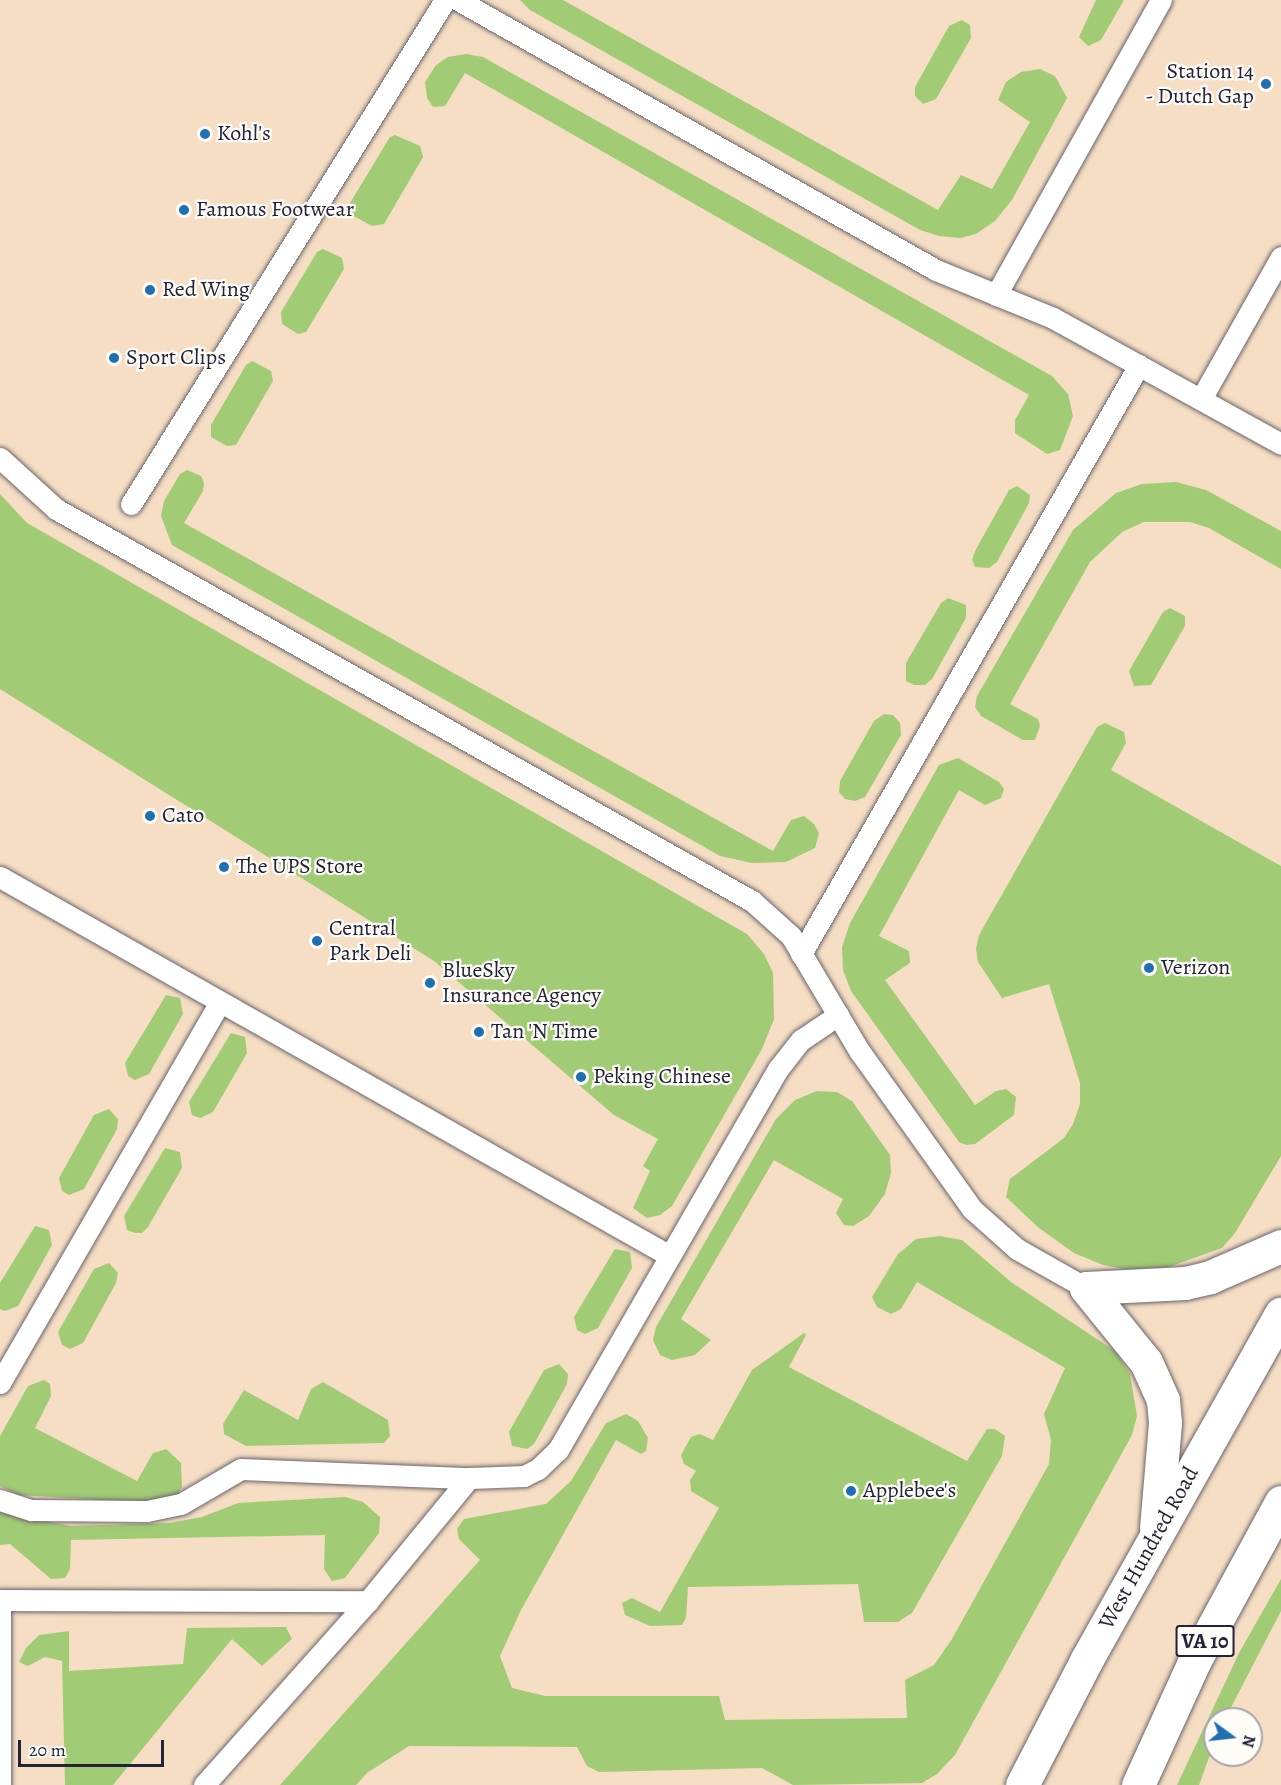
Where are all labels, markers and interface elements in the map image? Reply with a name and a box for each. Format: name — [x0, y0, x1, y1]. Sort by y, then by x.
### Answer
place label: Station 14 - Dutch Gap — [1145, 58, 1254, 110]
marker: Station 14 - Dutch Gap — [1259, 77, 1273, 91]
place label: Kohl's — [217, 121, 271, 147]
marker: Kohl's — [198, 127, 212, 141]
place label: Famous Footwear — [196, 197, 354, 223]
marker: Famous Footwear — [177, 203, 191, 217]
place label: Red Wing — [162, 277, 250, 303]
marker: Red Wing — [143, 283, 157, 297]
place label: Sport Clips — [126, 345, 226, 371]
marker: Sport Clips — [107, 351, 121, 365]
place label: Cato — [162, 803, 204, 829]
marker: Cato — [143, 809, 157, 823]
place label: The UPS Store — [236, 854, 363, 880]
marker: The UPS Store — [217, 860, 231, 874]
place label: Central Park Deli — [329, 915, 412, 966]
marker: Central Park Deli — [310, 934, 324, 948]
place label: Verizon — [1161, 955, 1230, 981]
place label: BlueSky Insurance Agency — [442, 957, 601, 1008]
marker: Verizon — [1142, 961, 1156, 975]
marker: BlueSky Insurance Agency — [423, 976, 437, 990]
place label: Tan 'N Time — [491, 1019, 598, 1045]
marker: Tan 'N Time — [472, 1025, 486, 1039]
place label: Peking Chinese — [593, 1064, 731, 1090]
marker: Peking Chinese — [574, 1070, 588, 1084]
street label: West Hundred Road — [1093, 1462, 1205, 1634]
place label: Applebee's — [863, 1478, 956, 1504]
marker: Applebee's — [844, 1484, 858, 1498]
road number: VA 10 — [1175, 1623, 1235, 1659]
north arrow — [1203, 1707, 1263, 1767]
scale bar — [21, 1728, 166, 1766]
text: N — [1236, 1733, 1261, 1750]
text: 20 m — [29, 1738, 66, 1762]

